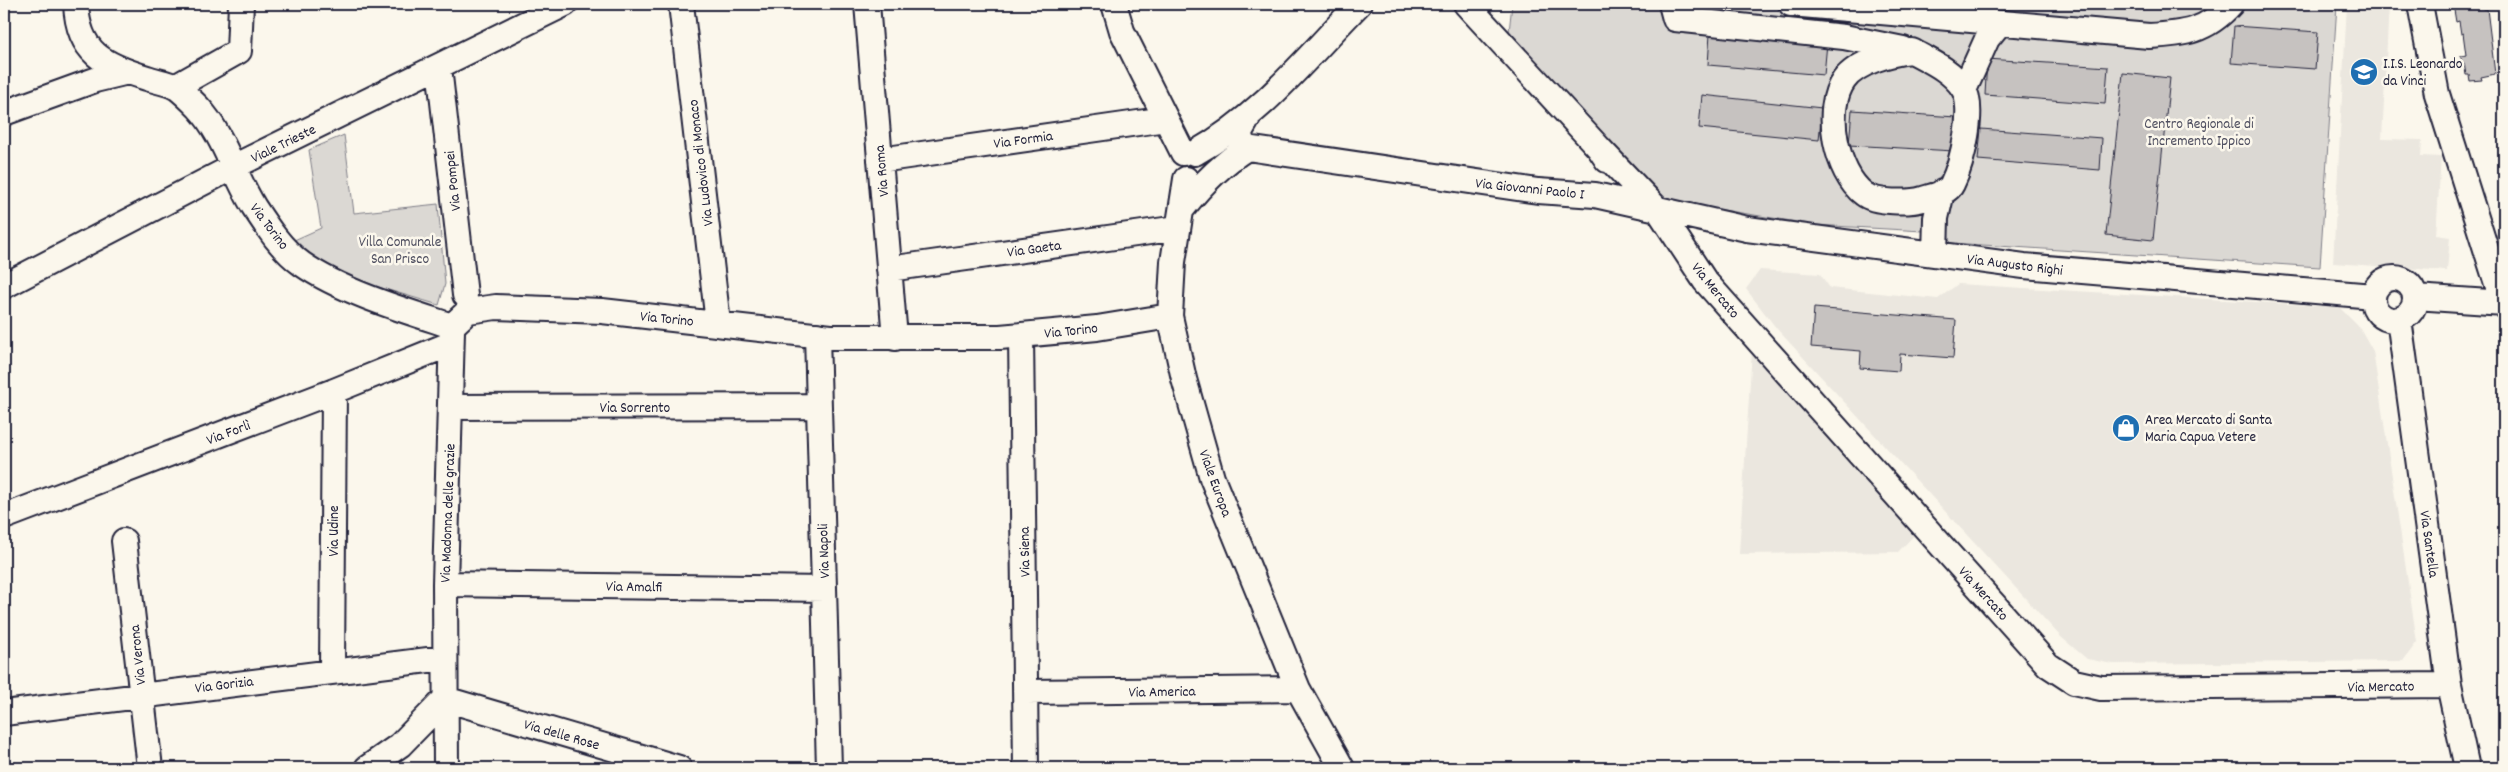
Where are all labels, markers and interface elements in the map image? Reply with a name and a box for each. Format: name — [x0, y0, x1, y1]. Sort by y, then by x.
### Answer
place label: I.I.S. Leonardo da Vinci — [2383, 54, 2463, 93]
school or university icon: I.I.S. Leonardo da Vinci — [2349, 57, 2379, 87]
street label: Via Ludovico di Monaco — [683, 98, 721, 227]
park label: Centro Regionale di Incremento Ippico — [2144, 114, 2254, 153]
street label: Viale Trieste — [248, 119, 320, 170]
street label: Via Formia — [992, 126, 1055, 156]
street label: Via Roma — [870, 143, 896, 198]
street label: Via Pompei — [440, 149, 468, 212]
street label: Via Giovanni Paolo I — [1474, 173, 1586, 207]
street label: Via Torino — [243, 199, 294, 256]
park label: Villa Comunale San Prisco — [359, 232, 442, 271]
street label: Via Gaeta — [1006, 235, 1064, 265]
street label: Via Augusto Righi — [1966, 249, 2064, 283]
street label: Via Mercato — [1685, 258, 1744, 324]
street label: Via Torino — [639, 306, 695, 334]
street label: Via Torino — [1043, 318, 1099, 346]
street label: Via Sorrento — [600, 398, 671, 420]
place label: Area Mercato di Santa Maria Capua Vetere — [2145, 410, 2273, 449]
shop icon: Area Mercato di Santa Maria Capua Vetere — [2111, 413, 2141, 443]
street label: Via Forlì — [203, 415, 254, 452]
street label: Via Madonna delle grazie — [436, 443, 462, 583]
street label: Viale Europa — [1192, 447, 1237, 521]
street label: Via Udine — [324, 505, 346, 556]
street label: Via Santella — [2412, 509, 2444, 580]
street label: Via Napoli — [813, 523, 837, 579]
street label: Via Siena — [1015, 526, 1037, 577]
street label: Via Mercato — [1952, 562, 2013, 627]
street label: Via Amalfi — [606, 577, 662, 599]
street label: Via Verona — [125, 623, 153, 686]
street label: Via Gorizia — [194, 671, 256, 700]
street label: Via Mercato — [2348, 676, 2415, 700]
street label: Via America — [1128, 681, 1197, 705]
street label: Via delle Rose — [521, 715, 602, 757]

